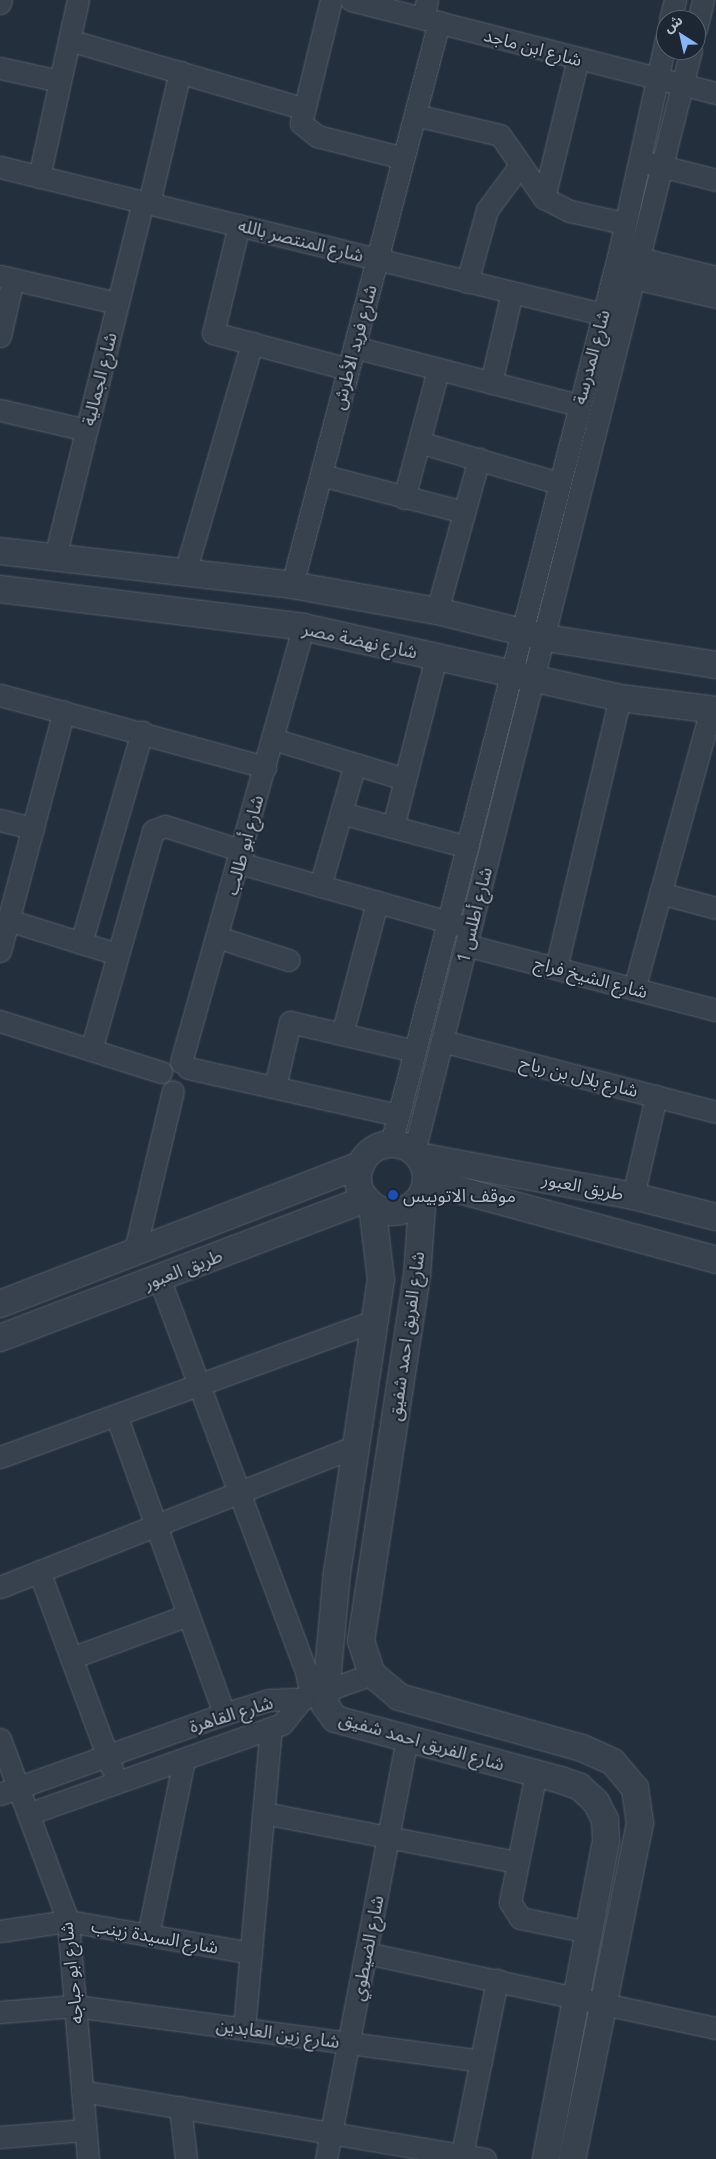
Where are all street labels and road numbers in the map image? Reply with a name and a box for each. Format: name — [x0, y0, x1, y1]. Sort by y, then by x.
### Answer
street label: شارع ابن ماجد — [482, 24, 584, 70]
street label: شارع المنتصر بالله — [236, 214, 366, 266]
street label: شارع فريد الأطرش — [327, 282, 381, 412]
street label: شارع المدرسة — [568, 307, 614, 407]
street label: شارع الجمالية — [77, 330, 121, 428]
street label: شارع نهضة مصر — [301, 617, 419, 663]
street label: شارع أبو طالب — [220, 793, 268, 897]
street label: شارع أطلس 1 — [452, 865, 496, 965]
street label: شارع الشيخ فراج — [532, 951, 650, 1003]
street label: شارع بلال بن رباح — [518, 1051, 640, 1101]
street label: طريق العبور — [540, 1168, 626, 1204]
street label: طريق العبور — [141, 1244, 225, 1294]
street label: شارع الفريق احمد شفيق — [383, 1250, 429, 1422]
street label: شارع القاهرة — [187, 1691, 275, 1737]
street label: شارع الفريق احمد شفيق — [337, 1707, 507, 1775]
street label: شارع الضيطوي — [346, 1893, 388, 2003]
street label: شارع السيدة زينب — [90, 1914, 220, 1958]
street label: شارع ابو حباجه — [55, 1921, 87, 2025]
street label: شارع زين العابدين — [215, 2014, 341, 2052]

